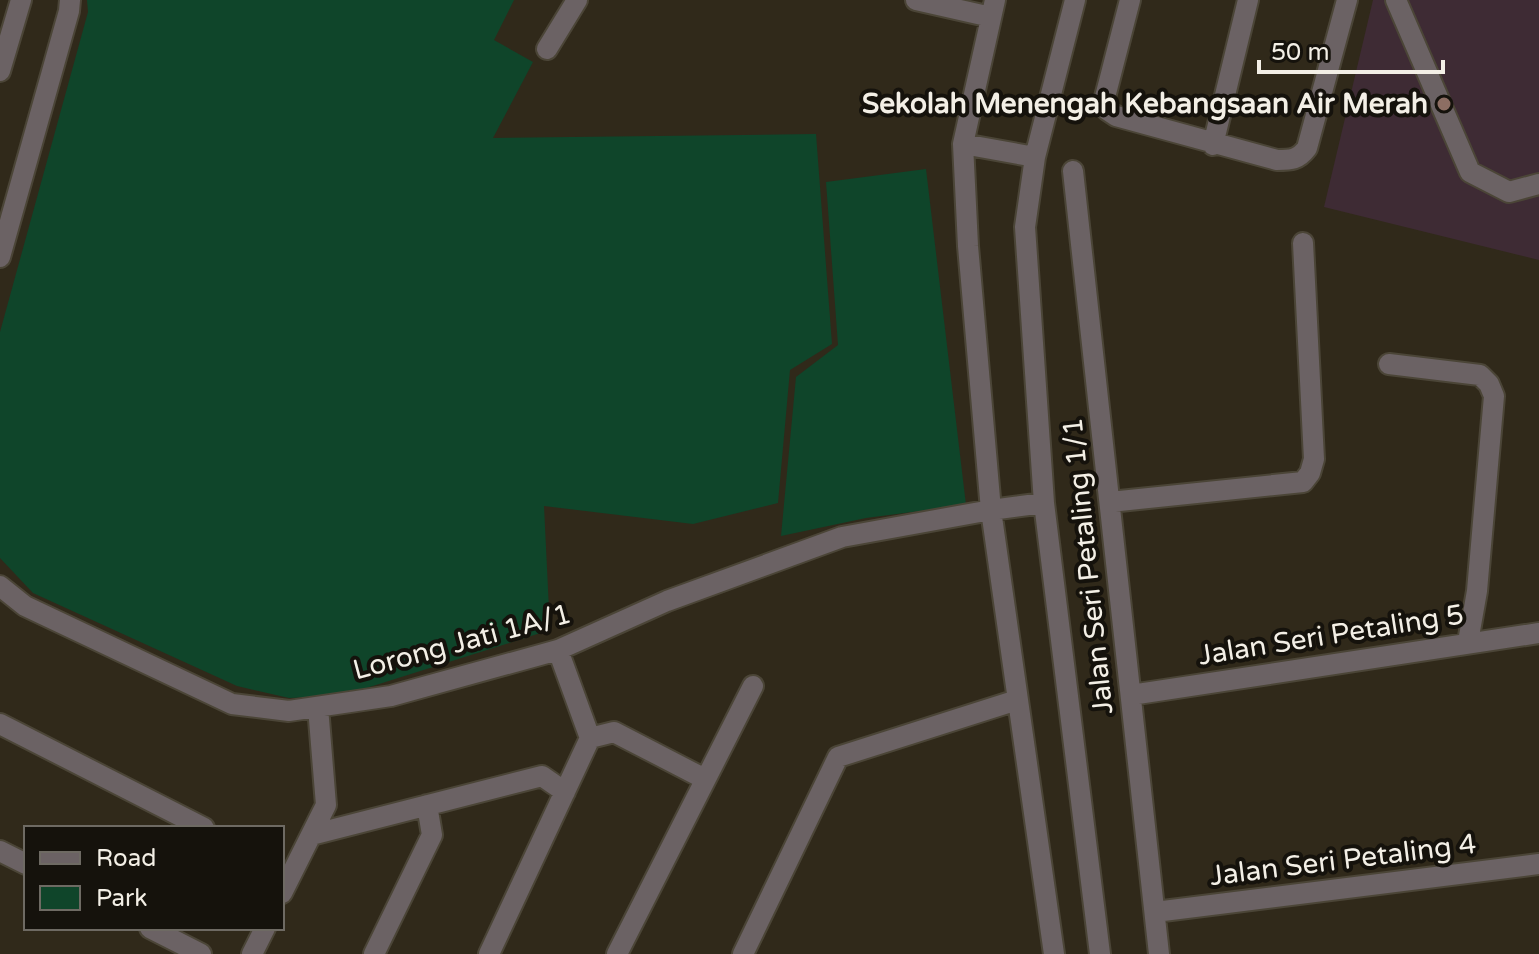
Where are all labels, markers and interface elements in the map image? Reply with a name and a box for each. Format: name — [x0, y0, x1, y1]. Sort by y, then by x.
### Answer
scale bar — [1259, 24, 1443, 74]
text: 50 m — [1271, 38, 1329, 67]
place label: Sekolah Menengah Kebangsaan Air Merah — [862, 87, 1428, 121]
marker: Sekolah Menengah Kebangsaan Air Merah — [1435, 95, 1453, 113]
street label: Jalan Seri Petaling 1/1 — [1056, 416, 1120, 716]
street label: Lorong Jati 1A/1 — [349, 597, 575, 687]
street label: Jalan Seri Petaling 5 — [1196, 597, 1466, 673]
legend — [24, 826, 284, 930]
street label: Jalan Seri Petaling 4 — [1208, 827, 1478, 893]
text: Road — [96, 844, 156, 873]
text: Park — [96, 884, 147, 913]

